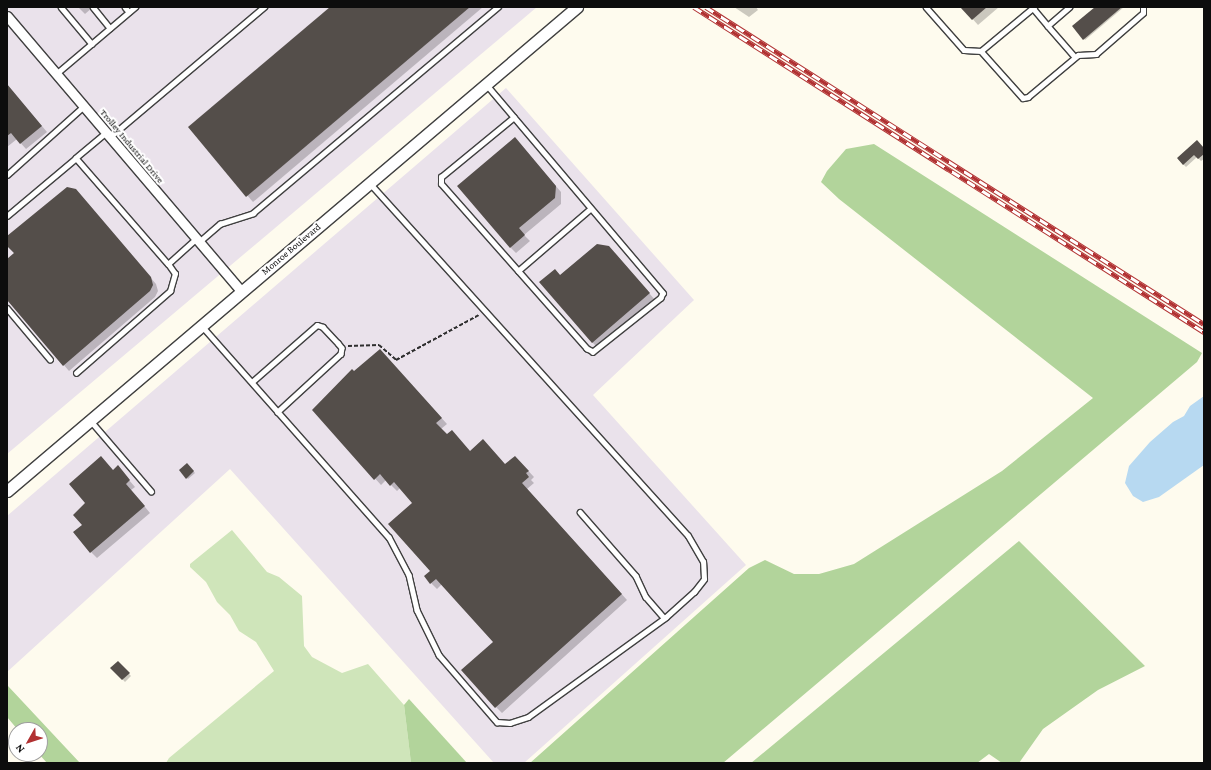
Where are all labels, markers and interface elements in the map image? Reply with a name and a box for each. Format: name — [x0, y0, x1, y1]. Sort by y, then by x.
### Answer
street label: Trolley Industrial Drive — [97, 106, 167, 186]
street label: Monroe Boulevard — [259, 221, 323, 277]
north arrow — [8, 722, 48, 762]
text: N — [12, 742, 26, 756]

